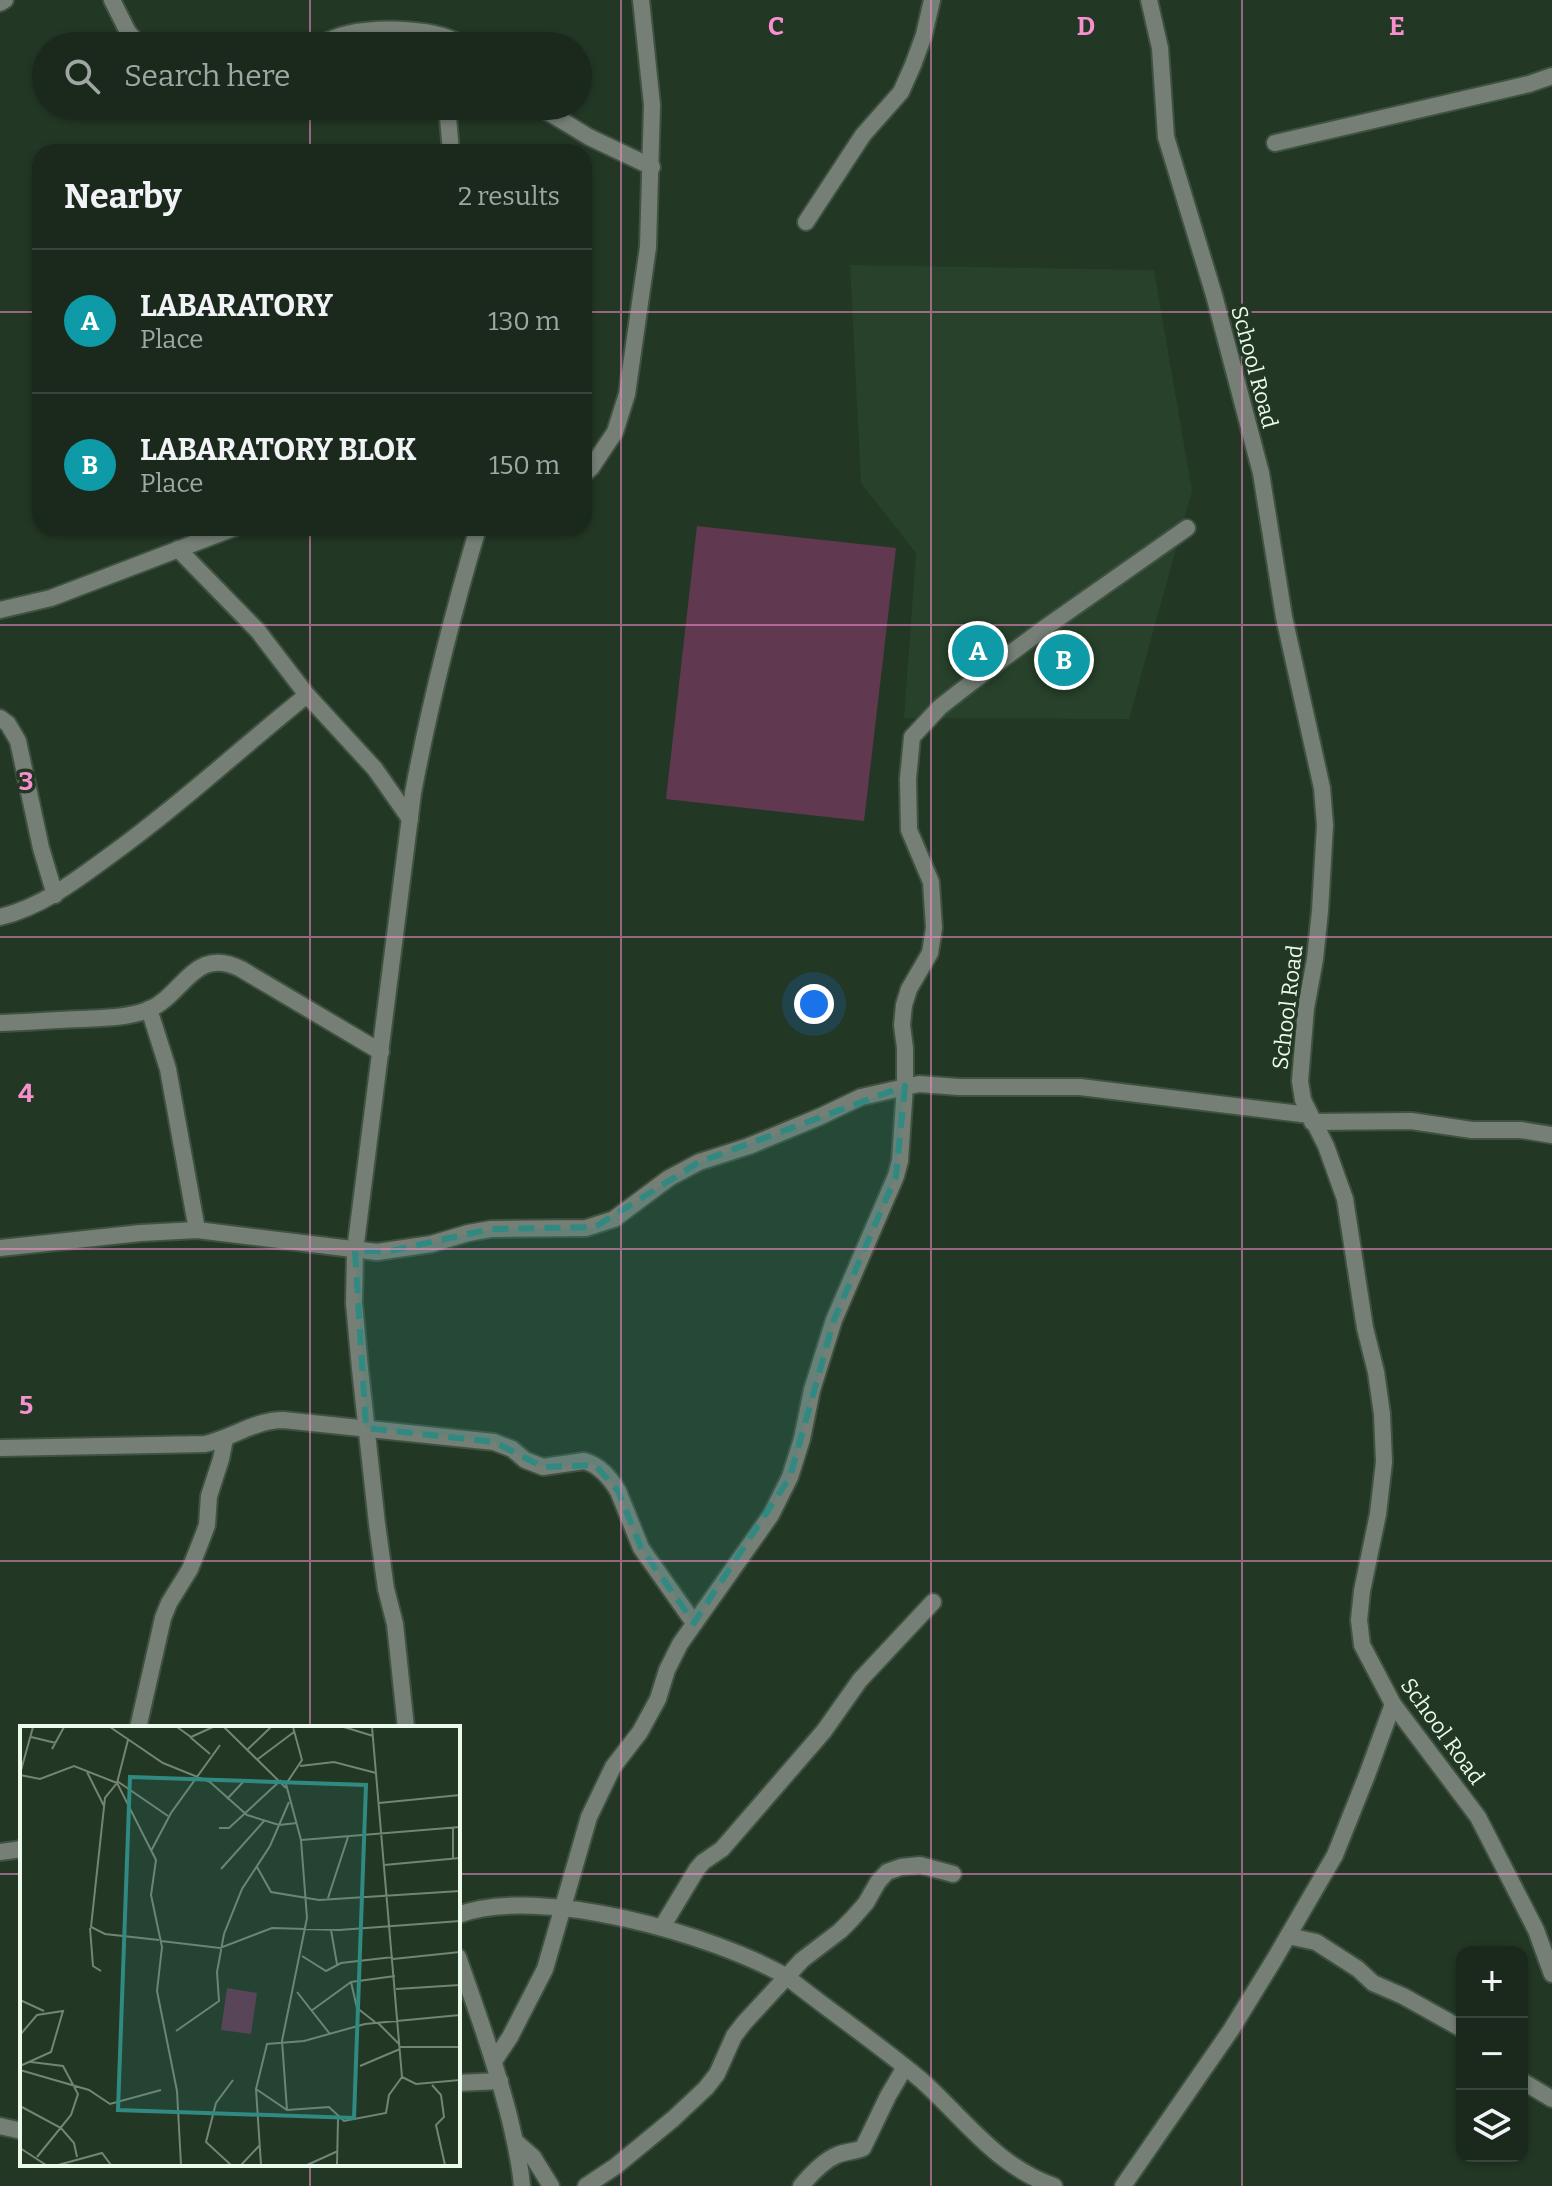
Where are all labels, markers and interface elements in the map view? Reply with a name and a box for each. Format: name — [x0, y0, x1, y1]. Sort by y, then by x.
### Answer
text: C — [768, 11, 784, 42]
text: D — [1077, 11, 1095, 42]
text: E — [1389, 11, 1405, 42]
search box — [32, 32, 592, 120]
icon: search — [60, 54, 104, 98]
text: Search here — [124, 58, 291, 94]
text: Nearby — [64, 176, 182, 217]
text: 2 results — [458, 181, 560, 212]
text: LABARATORY — [140, 288, 333, 324]
street label: School Road — [1225, 303, 1284, 431]
text: A — [81, 306, 99, 337]
text: 130 m — [488, 306, 560, 337]
text: Place — [140, 324, 204, 355]
text: LABARATORY BLOK — [140, 432, 417, 468]
text: B — [82, 450, 98, 481]
text: 150 m — [489, 450, 560, 481]
text: Place — [140, 468, 204, 499]
pin: A — [952, 621, 1004, 681]
pin: B — [1038, 630, 1090, 690]
text: 3 — [19, 766, 33, 797]
street label: School Road — [1266, 943, 1309, 1071]
your location — [794, 984, 834, 1024]
text: 4 — [18, 1078, 34, 1109]
text: 5 — [19, 1390, 33, 1421]
street label: School Road — [1395, 1673, 1490, 1790]
inset map — [20, 1726, 460, 2166]
map controls — [1456, 1946, 1528, 2162]
button: + — [1456, 1946, 1528, 2018]
button: − — [1456, 2018, 1528, 2090]
button: layers — [1456, 2090, 1528, 2162]

